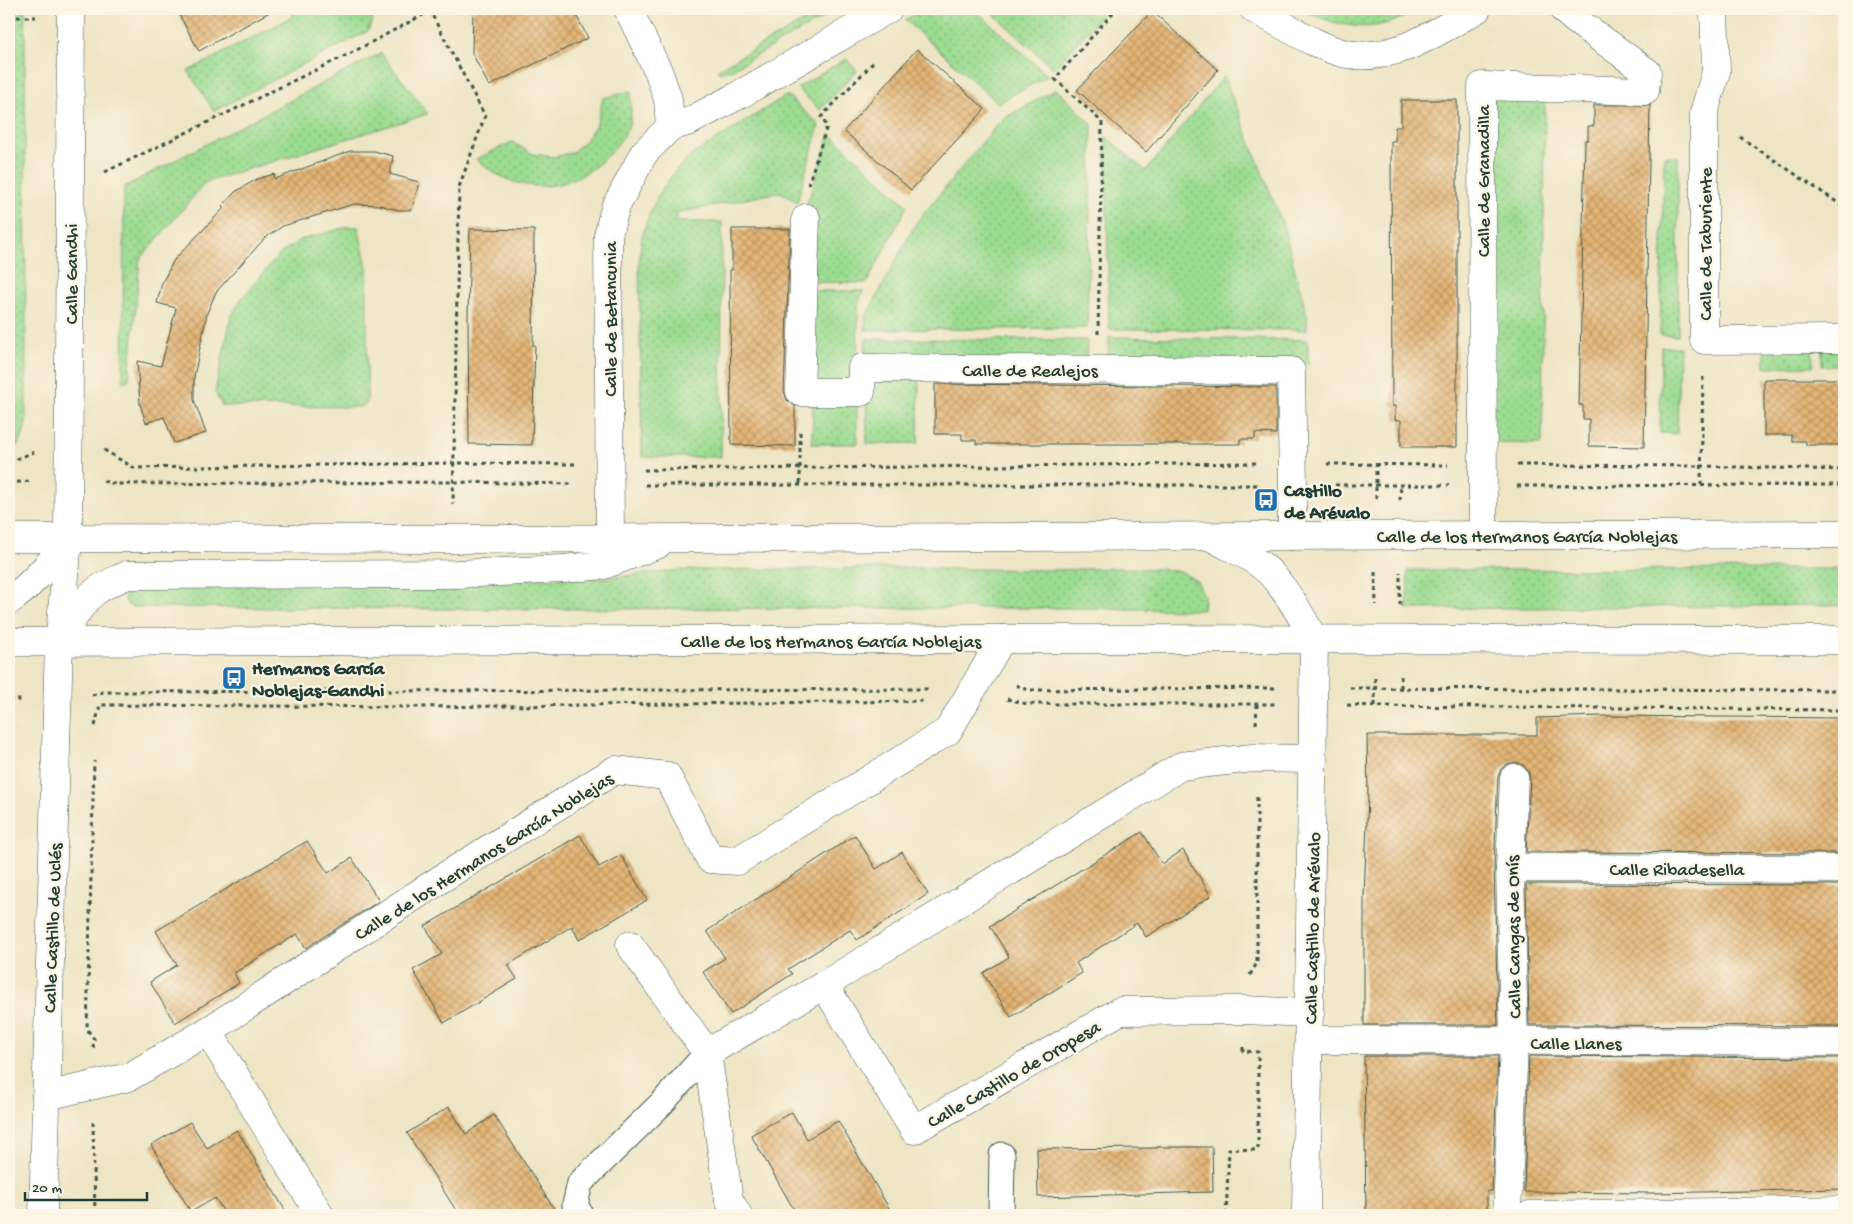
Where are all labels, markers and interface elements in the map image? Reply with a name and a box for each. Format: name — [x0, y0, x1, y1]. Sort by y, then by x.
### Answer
street label: Calle de Granadilla — [1474, 104, 1497, 257]
street label: Calle de Taburiente — [1696, 167, 1719, 321]
street label: Calle Gandhi — [62, 224, 85, 324]
street label: Calle de Betancunia — [601, 240, 624, 396]
street label: Calle de Realejos — [962, 361, 1099, 384]
place label: Castillo de Arévalo — [1283, 481, 1370, 526]
bus stop icon: Castillo de Arévalo — [1253, 487, 1279, 513]
street label: Calle de los Hermanos García Noblejas — [1377, 527, 1678, 550]
street label: Calle de los Hermanos García Noblejas — [681, 632, 982, 655]
place label: Hermanos García Noblejas-Gandhi — [252, 659, 386, 704]
bus stop icon: Hermanos García Noblejas-Gandhi — [221, 665, 247, 691]
street label: Calle de los Hermanos García Noblejas — [351, 768, 619, 947]
street label: Calle Castillo de Arévalo — [1301, 832, 1328, 1024]
street label: Calle Castillo de Uclés — [40, 842, 69, 1013]
street label: Calle Cangas de Onís — [1503, 854, 1528, 1019]
street label: Calle Ribadesella — [1610, 860, 1746, 883]
street label: Calle Castillo de Oropesa — [924, 1016, 1107, 1135]
street label: Calle Llanes — [1530, 1034, 1623, 1057]
scale bar — [25, 1169, 148, 1201]
text: 20 m — [32, 1180, 62, 1198]

